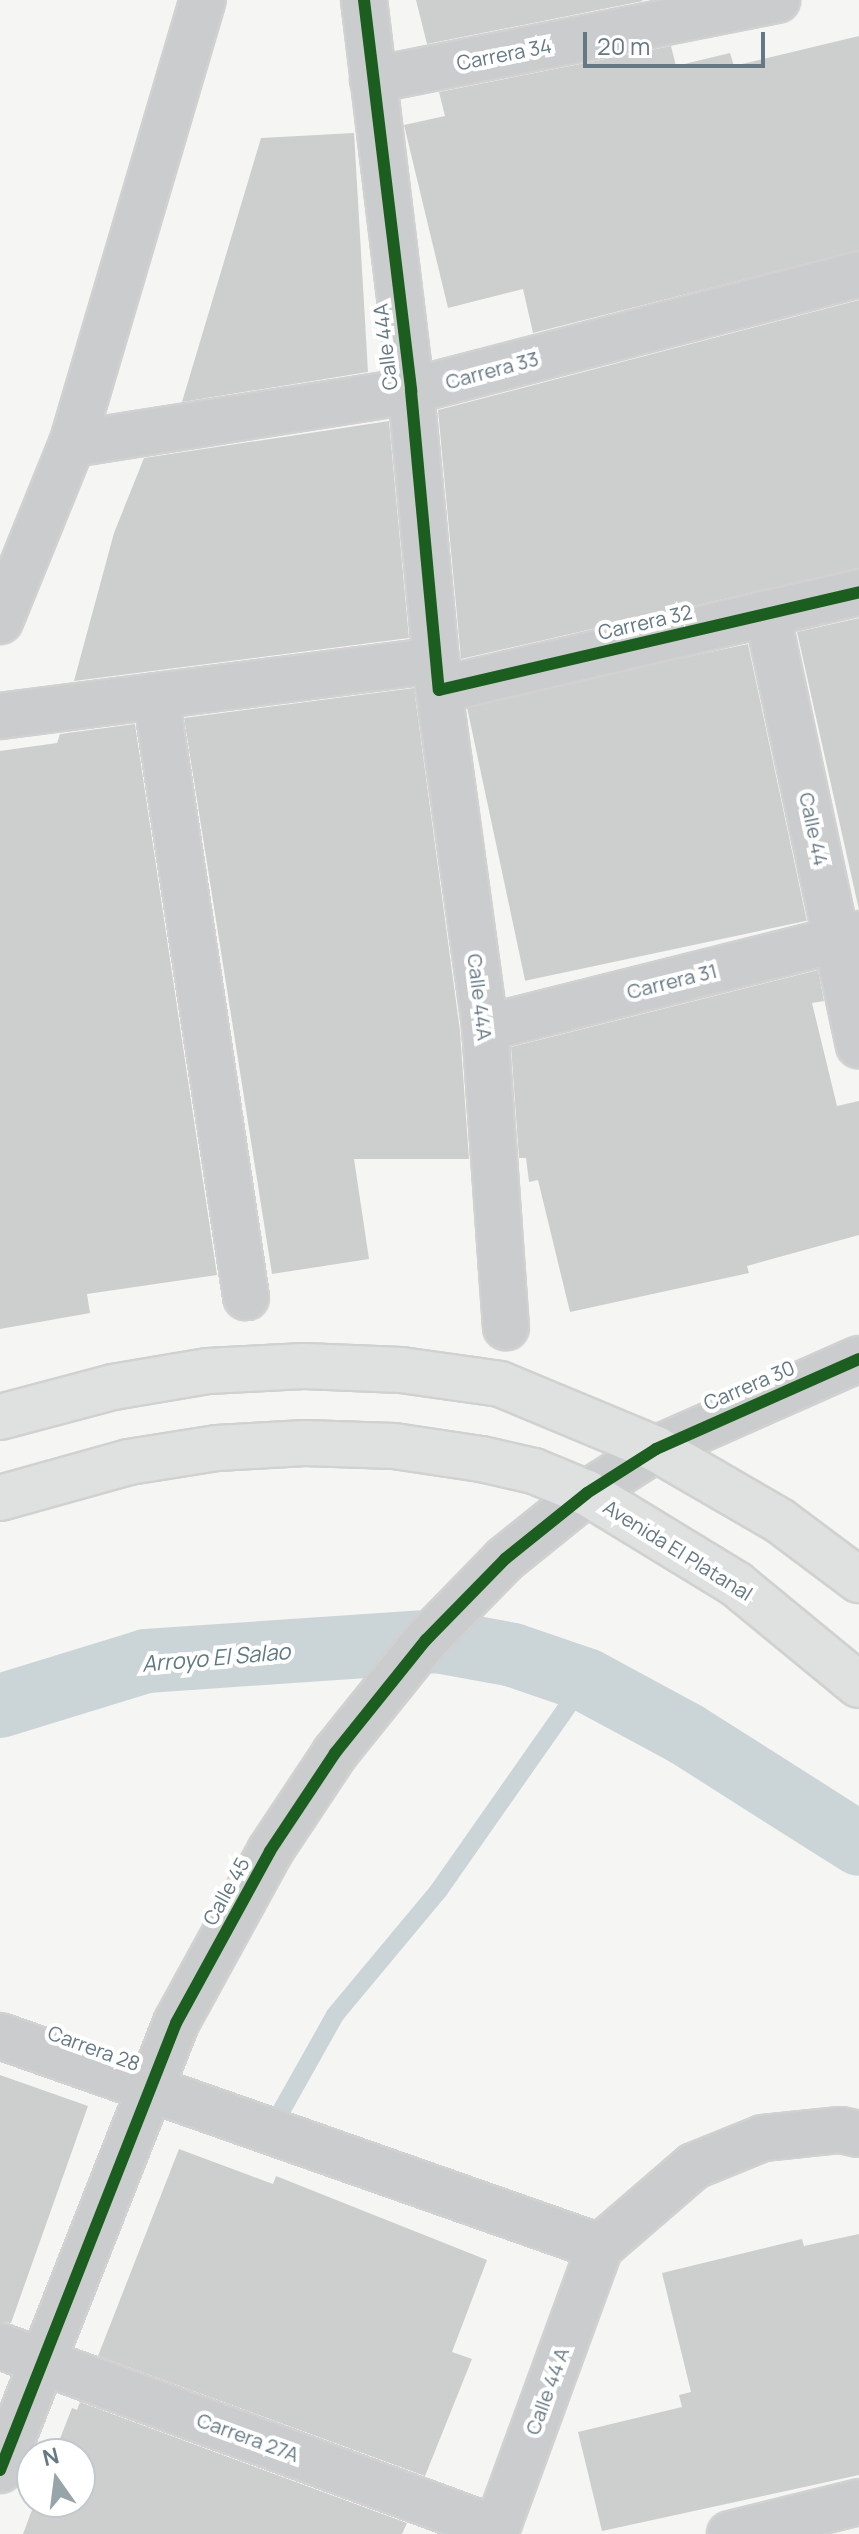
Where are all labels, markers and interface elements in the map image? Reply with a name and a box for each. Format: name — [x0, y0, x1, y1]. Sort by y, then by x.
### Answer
scale bar — [587, 16, 769, 66]
text: 20 m — [597, 29, 650, 62]
street label: Carrera 34 — [455, 33, 553, 75]
street label: Calle 44A — [368, 302, 402, 392]
street label: Carrera 33 — [443, 346, 541, 394]
street label: Carrera 32 — [596, 600, 694, 644]
street label: Calle 44 — [795, 790, 833, 868]
street label: Calle 44A — [463, 952, 497, 1042]
street label: Carrera 31 — [624, 958, 720, 1004]
street label: Carrera 30 — [700, 1355, 798, 1415]
street label: Avenida El Platanal — [599, 1494, 757, 1606]
water label: Arroyo El Salao — [141, 1638, 291, 1678]
street label: Calle 45 — [198, 1853, 254, 1929]
street label: Carrera 28 — [45, 2020, 143, 2076]
street label: Calle 44 A — [520, 2344, 574, 2438]
street label: Carrera 27A — [194, 2408, 302, 2466]
north arrow — [16, 2438, 96, 2518]
text: N — [39, 2440, 62, 2473]

